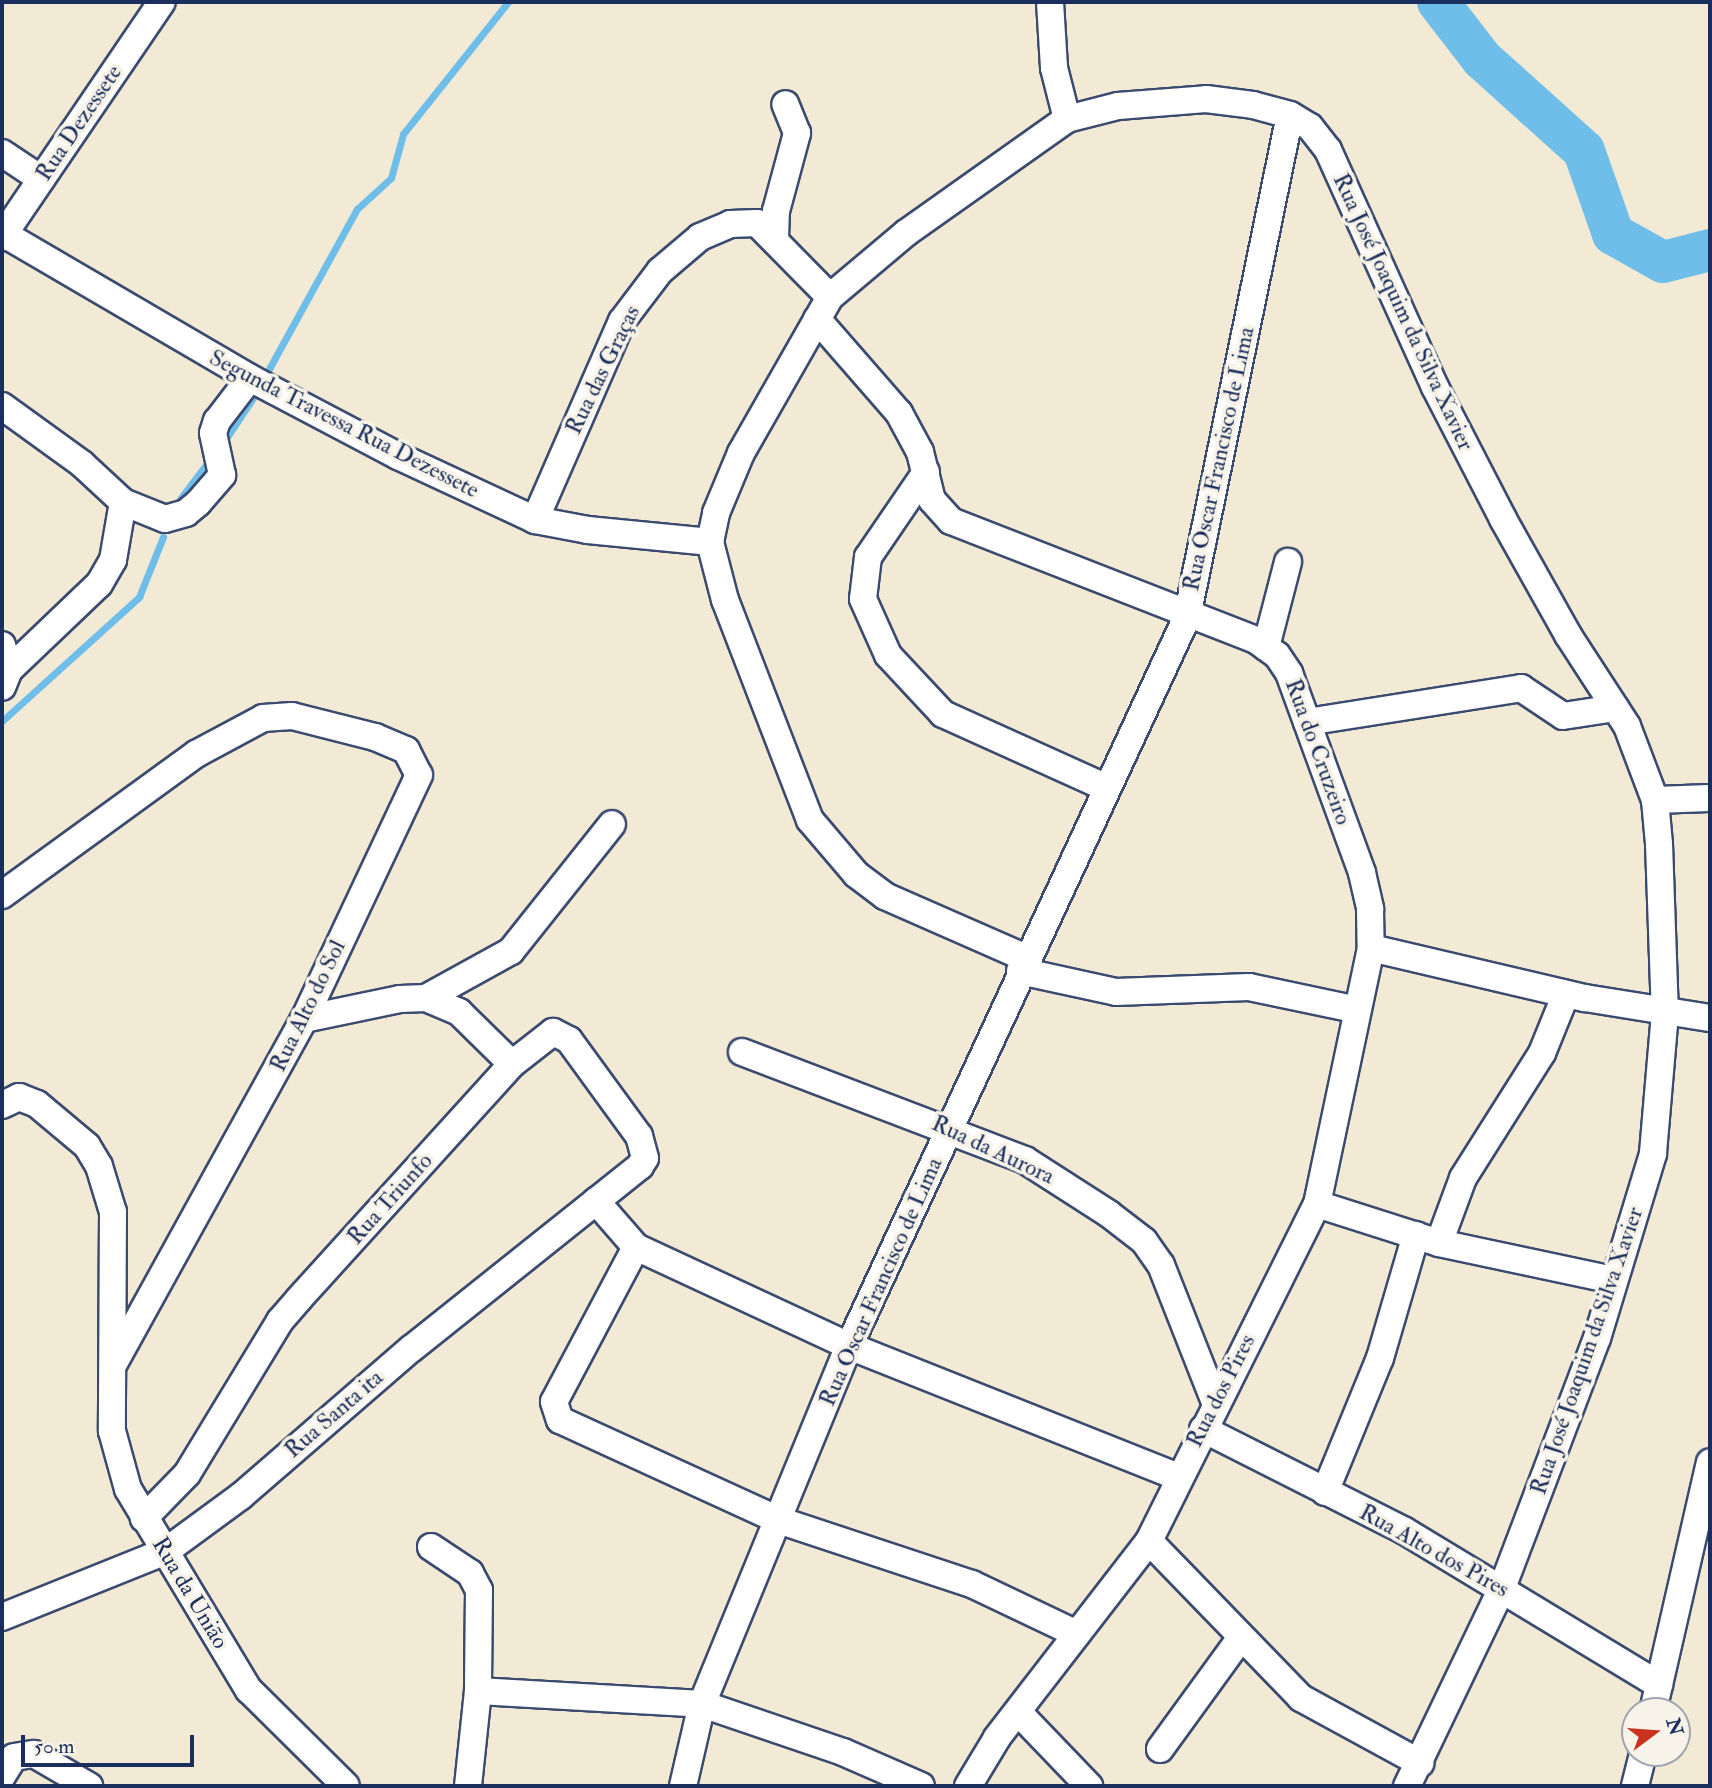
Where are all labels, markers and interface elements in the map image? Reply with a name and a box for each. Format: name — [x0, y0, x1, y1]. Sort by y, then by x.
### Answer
street label: Rua Dezessete — [30, 60, 128, 186]
street label: Rua José Joaquim da Silva Xavier — [1327, 169, 1479, 455]
street label: Rua das Graças — [560, 301, 646, 439]
street label: Rua Oscar Francisco de Lima — [1178, 325, 1260, 593]
street label: Segunda Travessa Rua Dezessete — [205, 344, 483, 504]
street label: Rua do Cruzeiro — [1279, 675, 1357, 829]
street label: Rua Alto do Sol — [264, 936, 352, 1076]
street label: Rua da Aurora — [927, 1110, 1059, 1190]
street label: Rua Triunfo — [342, 1147, 438, 1251]
street label: Rua Oscar Francisco de Lima — [814, 1153, 948, 1411]
street label: Rua José Joaquim da Silva Xavier — [1525, 1204, 1649, 1498]
street label: Rua dos Pires — [1181, 1330, 1261, 1452]
street label: Rua Santa ita — [279, 1364, 389, 1464]
street label: Rua Alto dos Pires — [1354, 1499, 1514, 1603]
street label: Rua da União — [146, 1532, 234, 1654]
north arrow — [1621, 1697, 1691, 1767]
text: N — [1660, 1715, 1688, 1738]
scale bar — [24, 1722, 198, 1766]
text: 50 m — [34, 1733, 75, 1760]

